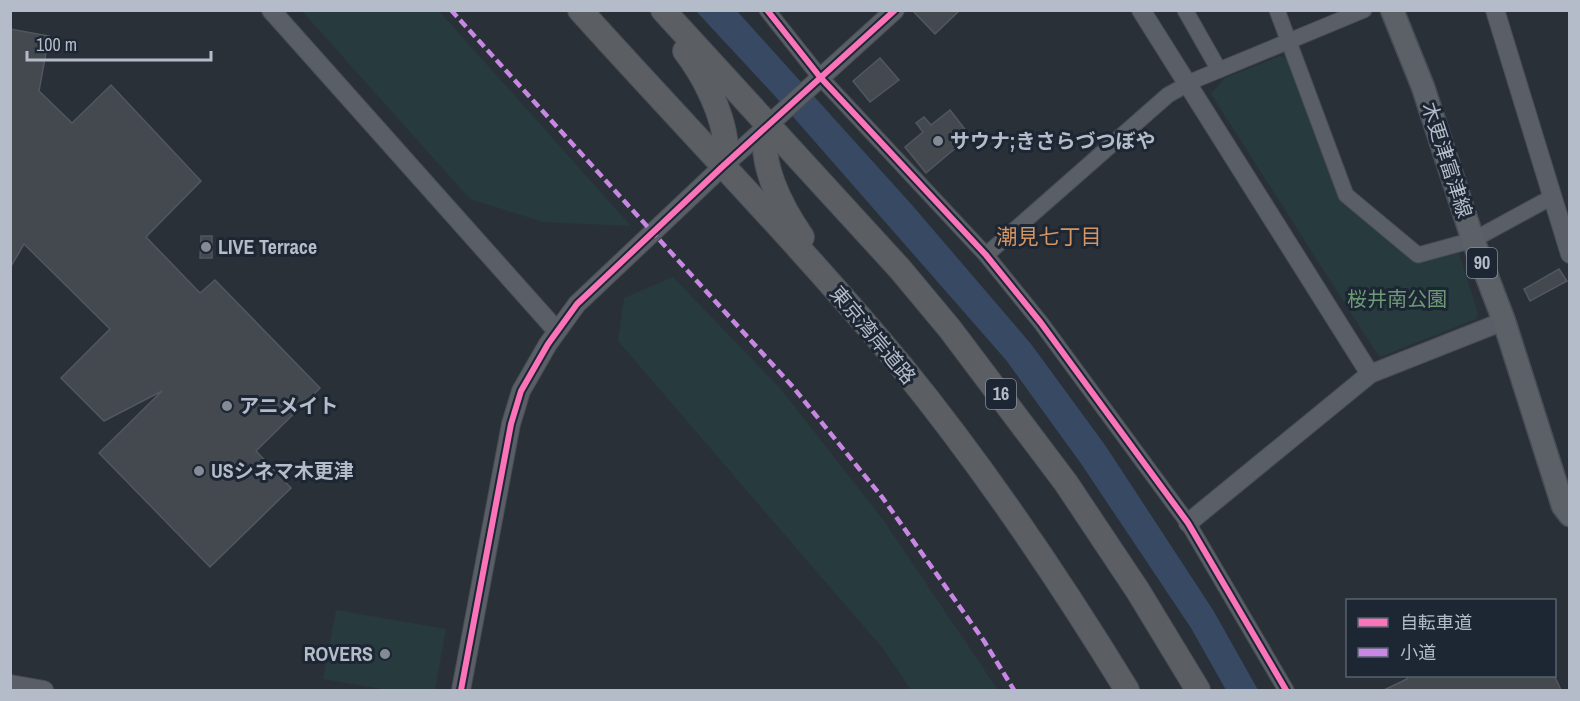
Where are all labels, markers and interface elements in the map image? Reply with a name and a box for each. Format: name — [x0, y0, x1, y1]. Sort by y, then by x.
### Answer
scale bar — [27, 24, 212, 62]
text: 100 m — [36, 32, 77, 57]
street label: 木更津富津線 — [1416, 99, 1479, 221]
place label: サウナ;きさらづつぼや — [950, 127, 1155, 154]
marker: サウナ;きさらづつぼや — [931, 134, 945, 148]
district label: 潮見七丁目 — [997, 222, 1102, 251]
place label: LIVE Terrace — [218, 233, 317, 260]
marker: LIVE Terrace — [199, 240, 213, 254]
road number: 90 — [1467, 248, 1497, 278]
street label: 東京湾岸道路 — [824, 280, 922, 389]
park label: 桜井南公園 — [1347, 285, 1447, 312]
road number: 16 — [986, 379, 1016, 409]
place label: アニメイト — [239, 392, 339, 419]
marker: アニメイト — [220, 399, 234, 413]
place label: USシネマ木更津 — [211, 457, 354, 484]
marker: USシネマ木更津 — [192, 464, 206, 478]
legend — [1346, 599, 1556, 677]
text: 自転車道 — [1400, 610, 1472, 635]
place label: ROVERS — [304, 640, 373, 667]
text: 小道 — [1400, 640, 1436, 665]
marker: ROVERS — [378, 647, 392, 661]

